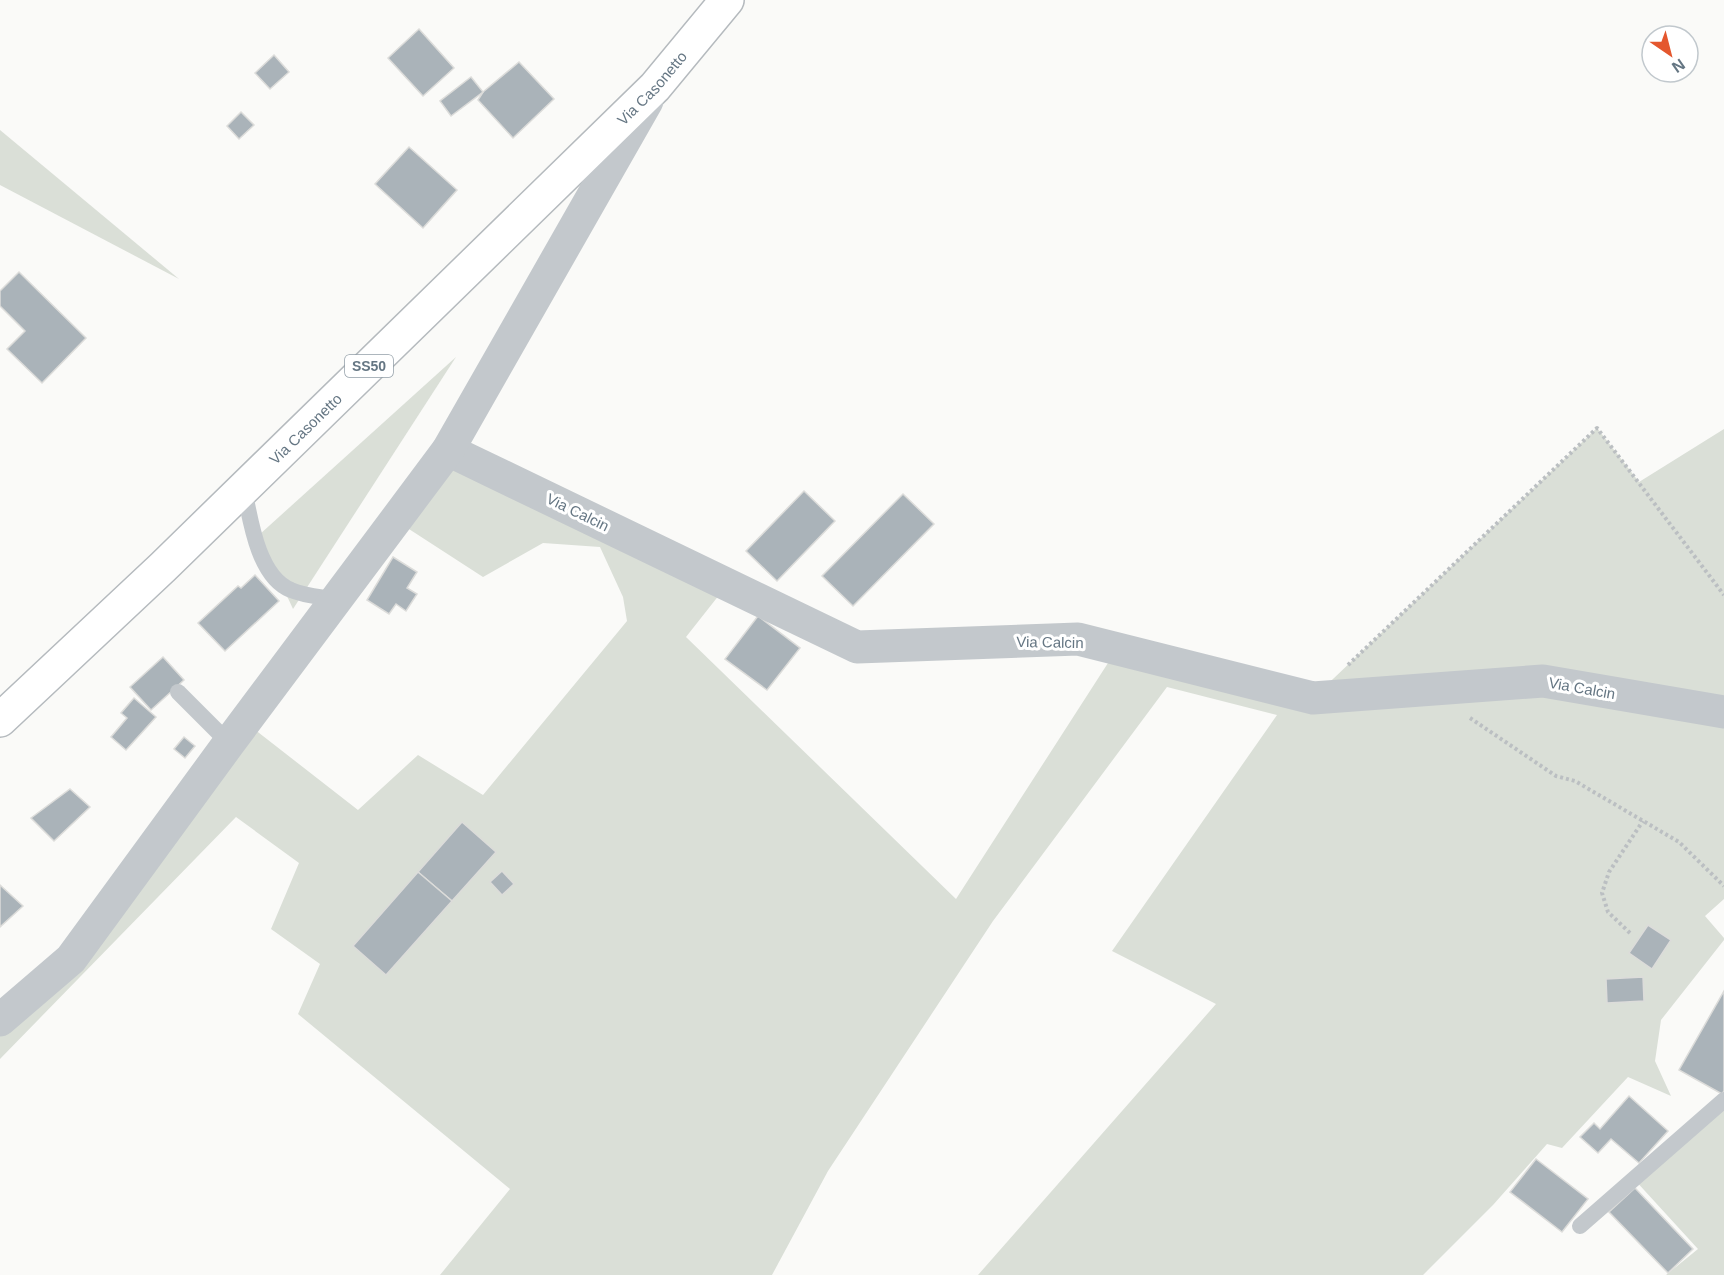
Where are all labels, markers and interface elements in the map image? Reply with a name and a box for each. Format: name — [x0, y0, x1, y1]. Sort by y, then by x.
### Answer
north arrow — [1640, 24, 1700, 84]
street label: Via Casonetto — [613, 48, 690, 128]
text: N — [1669, 56, 1688, 76]
road number: SS50 — [345, 355, 393, 377]
street label: Via Casonetto — [265, 390, 345, 467]
street label: Via Calcin — [544, 490, 612, 534]
street label: Via Calcin — [1016, 633, 1084, 651]
street label: Via Calcin — [1547, 674, 1617, 702]

